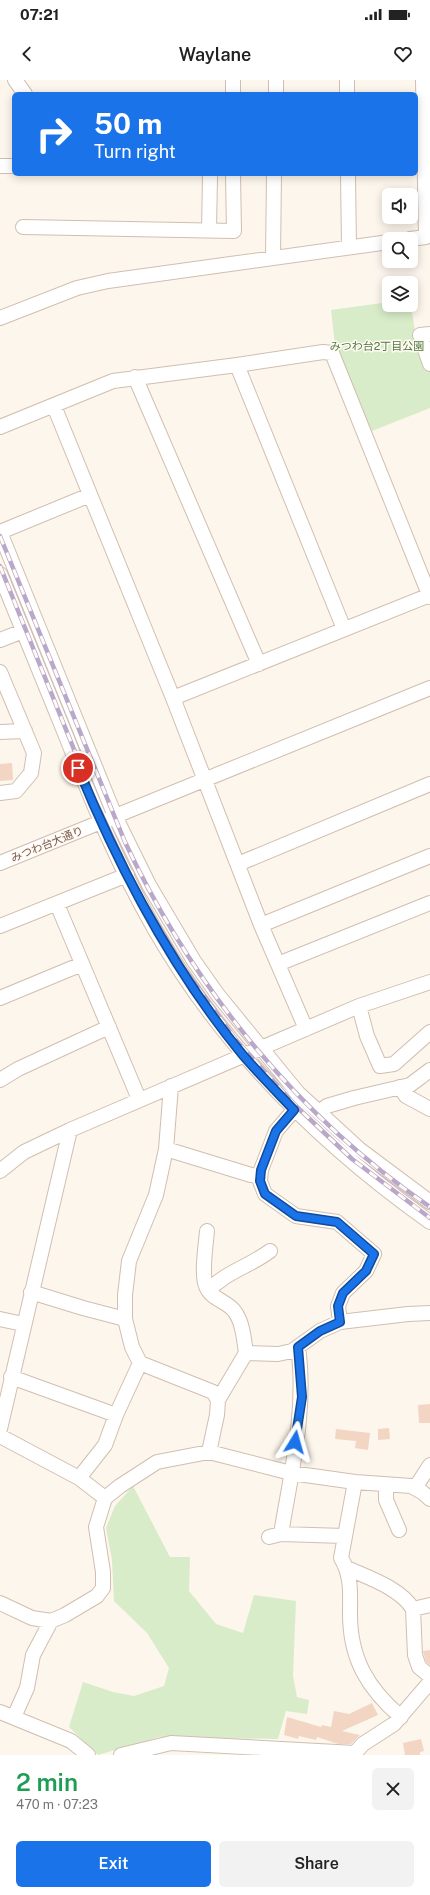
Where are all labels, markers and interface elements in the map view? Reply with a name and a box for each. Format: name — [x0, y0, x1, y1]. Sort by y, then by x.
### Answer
text: 07:21 — [20, 6, 59, 23]
icon: back — [16, 43, 38, 65]
icon: heart — [392, 43, 414, 65]
text: Waylane — [179, 44, 251, 65]
text: 50 m — [94, 107, 162, 140]
icon: right — [28, 108, 80, 160]
text: Turn right — [94, 141, 176, 162]
map controls — [382, 188, 418, 312]
button: sound — [382, 188, 418, 224]
button: search — [382, 232, 418, 268]
button: layers — [382, 276, 418, 312]
park label: みつわ台2丁目公園 — [330, 340, 424, 352]
pin — [61, 751, 95, 785]
icon: arrive — [67, 757, 89, 779]
street label: みつわ台大通り — [9, 824, 85, 864]
position arrow — [274, 1421, 316, 1463]
text: 2 min — [16, 1768, 78, 1796]
button: close — [372, 1768, 414, 1810]
text: 470 m · 07:23 — [16, 1797, 98, 1812]
button: Exit — [16, 1841, 211, 1887]
button: Share — [219, 1841, 414, 1887]

